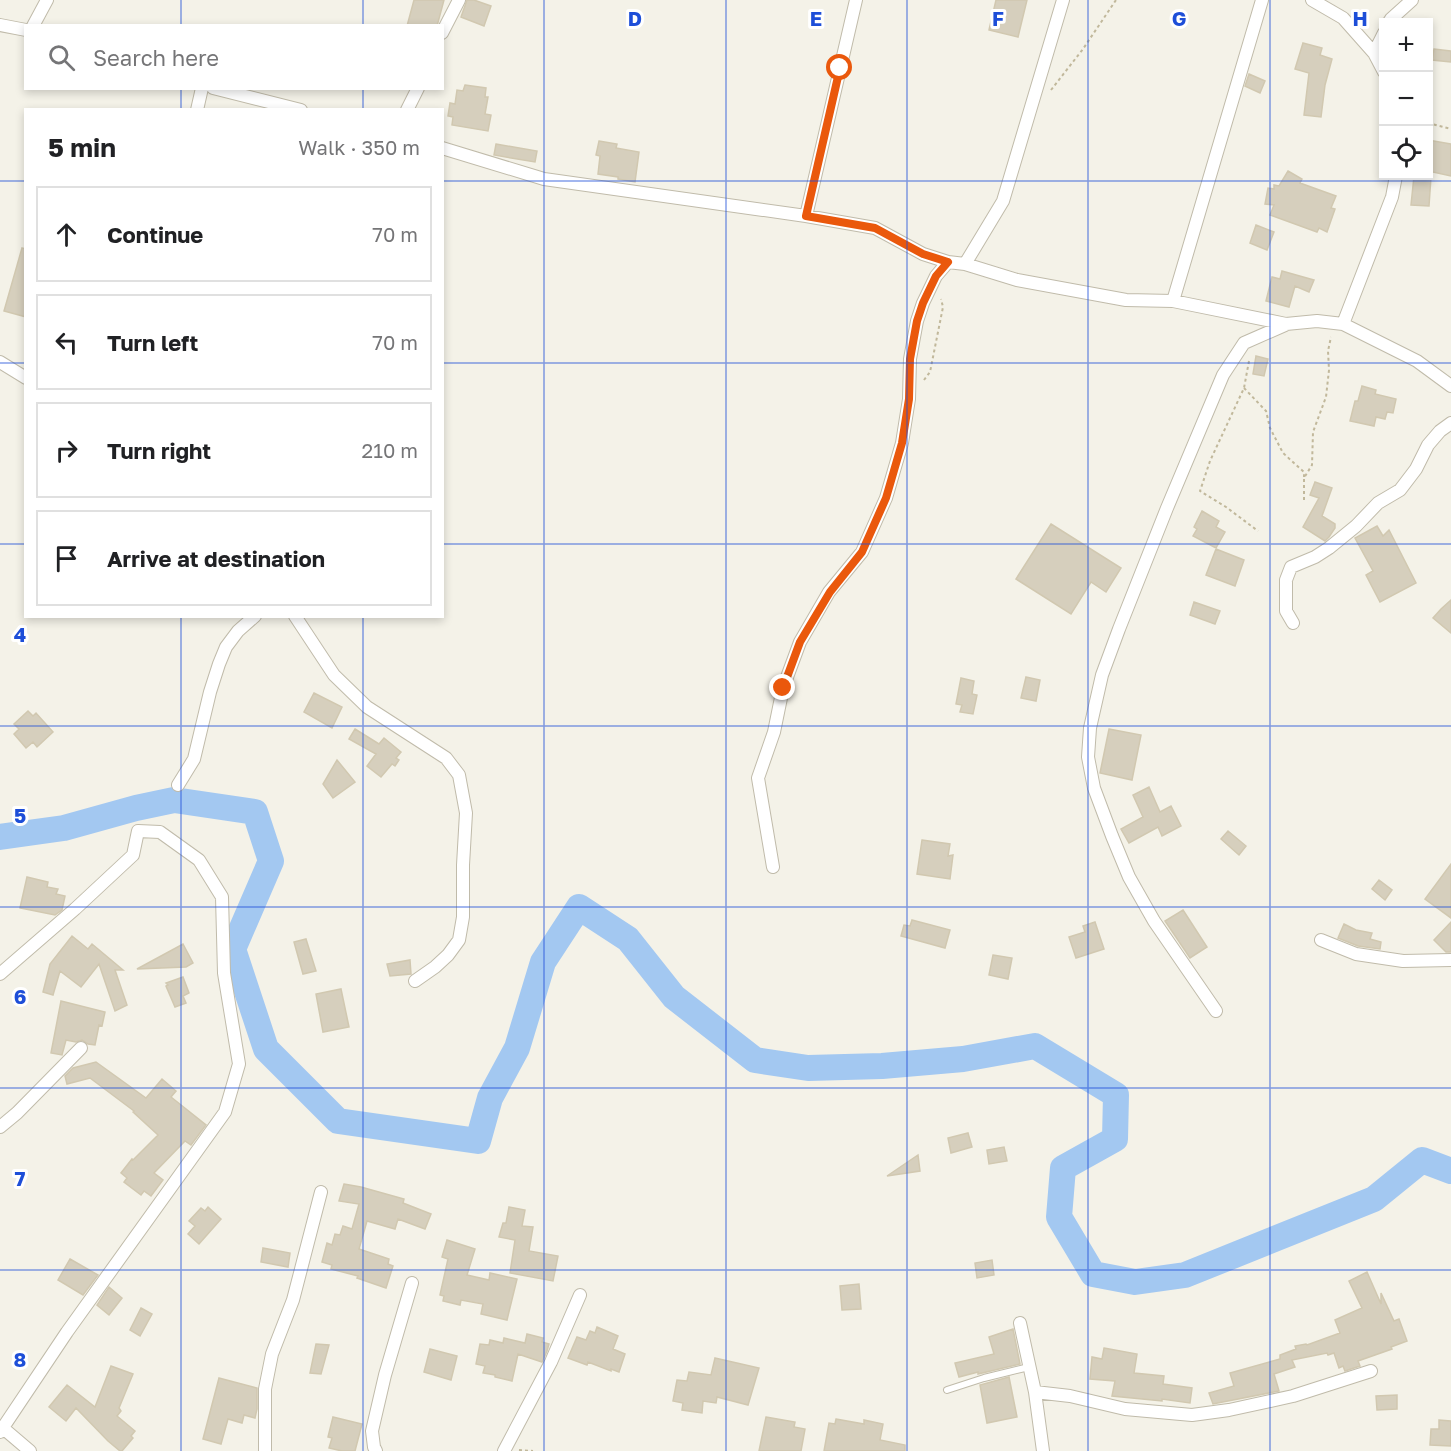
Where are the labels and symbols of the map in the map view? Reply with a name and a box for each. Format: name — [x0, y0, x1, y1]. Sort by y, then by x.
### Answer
text: D — [628, 6, 642, 30]
text: E — [810, 6, 822, 30]
text: F — [992, 6, 1004, 30]
text: G — [1172, 6, 1186, 30]
text: H — [1352, 6, 1368, 30]
route start — [826, 54, 852, 80]
text: 4 — [14, 622, 26, 646]
route end — [769, 674, 795, 700]
text: 5 — [14, 803, 26, 827]
text: 6 — [14, 984, 26, 1008]
text: 7 — [15, 1166, 26, 1190]
text: 8 — [14, 1347, 26, 1371]

